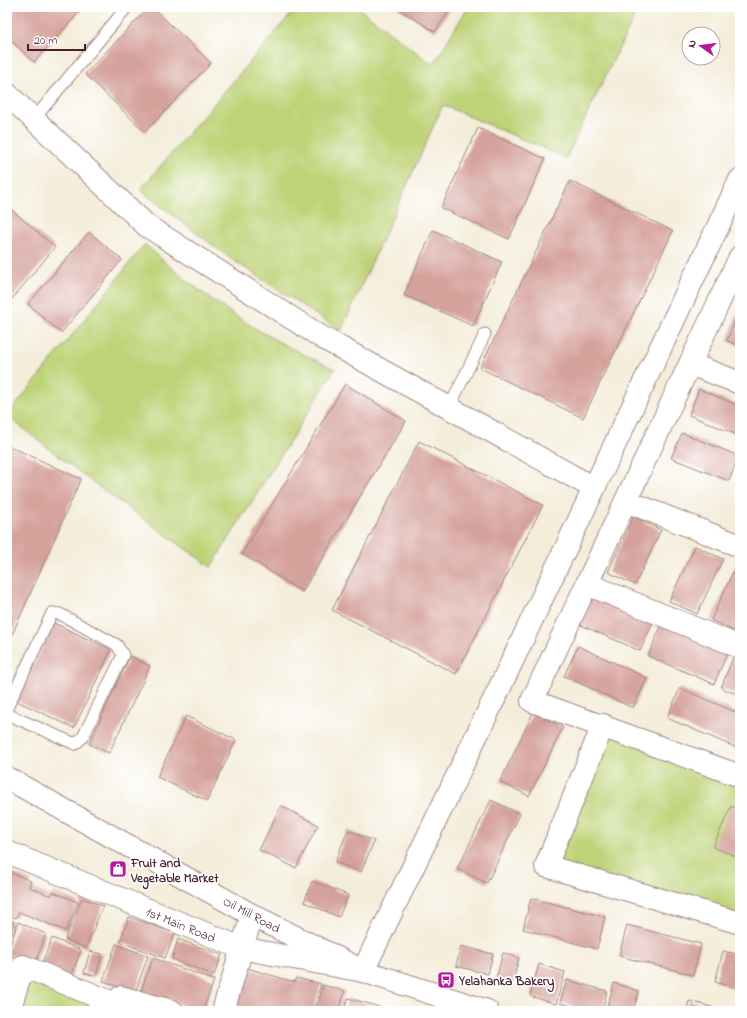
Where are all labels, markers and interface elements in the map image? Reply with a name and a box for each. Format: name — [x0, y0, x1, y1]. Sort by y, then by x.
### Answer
scale bar — [28, 26, 85, 52]
north arrow — [681, 26, 721, 66]
text: 20 m — [34, 32, 57, 50]
text: N — [684, 38, 701, 49]
place label: Fruit and Vegetable Market — [130, 854, 219, 890]
shop icon: Fruit and Vegetable Market — [108, 859, 128, 879]
street label: Oil Mill Road — [219, 892, 284, 939]
street label: 1st Main Road — [143, 903, 219, 948]
bus stop icon: Yelahanka Bakery — [436, 970, 456, 990]
place label: Yelahanka Bakery — [458, 972, 554, 993]

